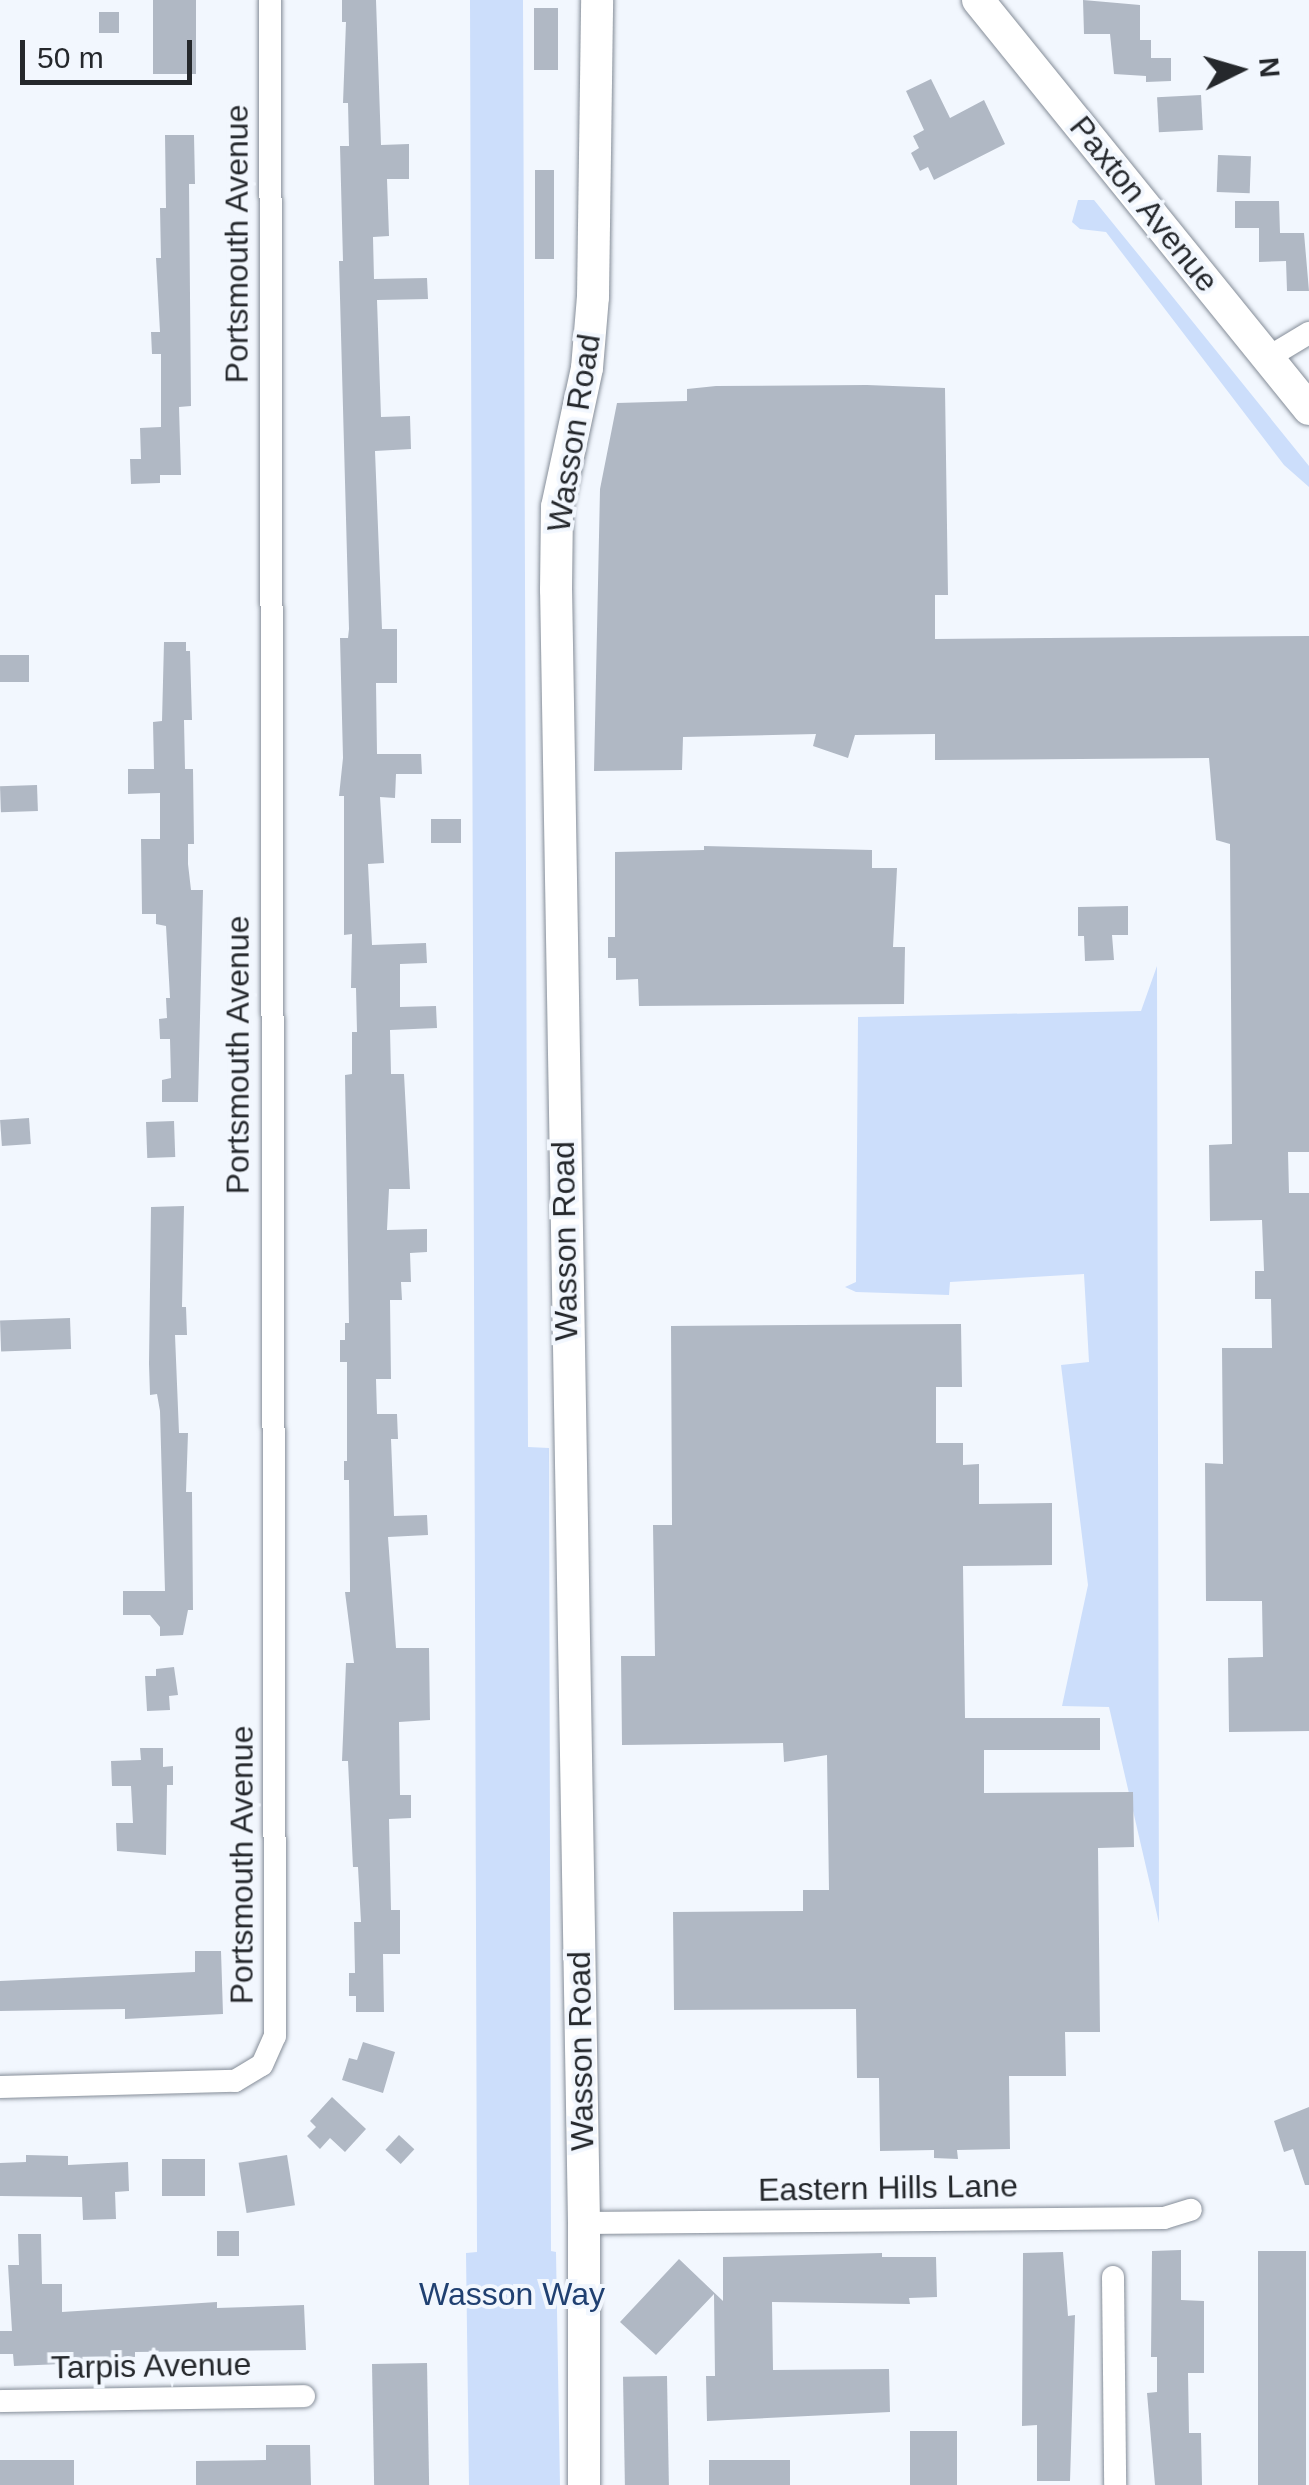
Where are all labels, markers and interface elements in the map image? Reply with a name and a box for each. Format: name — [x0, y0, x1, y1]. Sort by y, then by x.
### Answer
scale bar — [25, 20, 198, 82]
north arrow — [1189, 20, 1289, 120]
text: 50 m — [37, 41, 104, 74]
text: N — [1253, 56, 1286, 79]
street label: Portsmouth Avenue — [218, 104, 256, 384]
street label: Paxton Avenue — [1061, 108, 1227, 300]
street label: Wasson Road — [539, 331, 609, 535]
street label: Portsmouth Avenue — [219, 915, 257, 1195]
street label: Wasson Road — [544, 1141, 586, 1341]
street label: Portsmouth Avenue — [223, 1725, 261, 2005]
street label: Wasson Road — [560, 1951, 602, 2151]
street label: Eastern Hills Lane — [758, 2167, 1018, 2209]
park label: Wasson Way — [419, 2275, 605, 2313]
street label: Tarpis Avenue — [50, 2345, 252, 2387]

